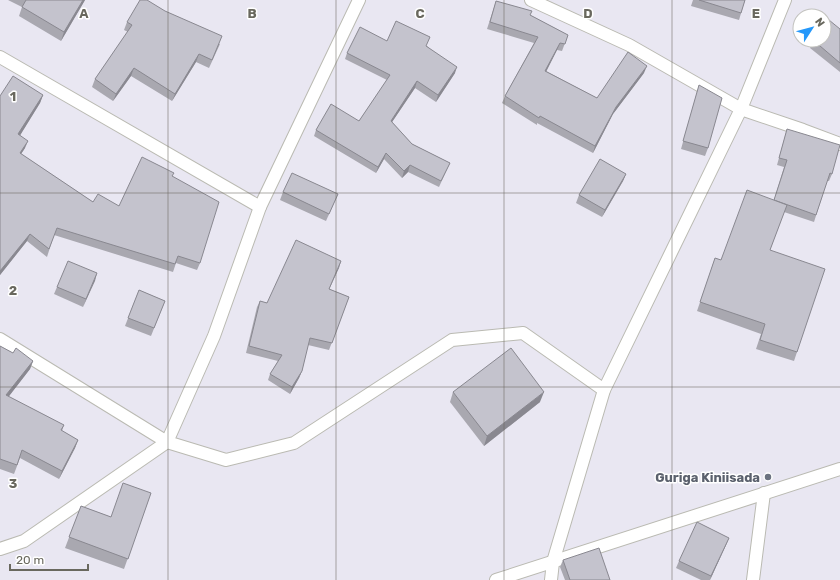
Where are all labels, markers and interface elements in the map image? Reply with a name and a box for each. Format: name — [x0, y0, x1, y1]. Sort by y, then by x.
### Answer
text: A — [79, 6, 89, 21]
text: B — [247, 6, 257, 21]
text: C — [415, 6, 425, 21]
text: D — [583, 6, 593, 21]
text: E — [752, 6, 760, 21]
north arrow — [792, 8, 832, 48]
text: N — [812, 15, 827, 30]
text: 1 — [10, 89, 16, 104]
text: 2 — [9, 283, 17, 298]
place label: Guriga Kiniisada — [655, 470, 760, 485]
marker: Guriga Kiniisada — [763, 472, 773, 482]
text: 3 — [9, 476, 18, 491]
scale bar — [10, 546, 88, 572]
text: 20 m — [16, 553, 44, 567]

